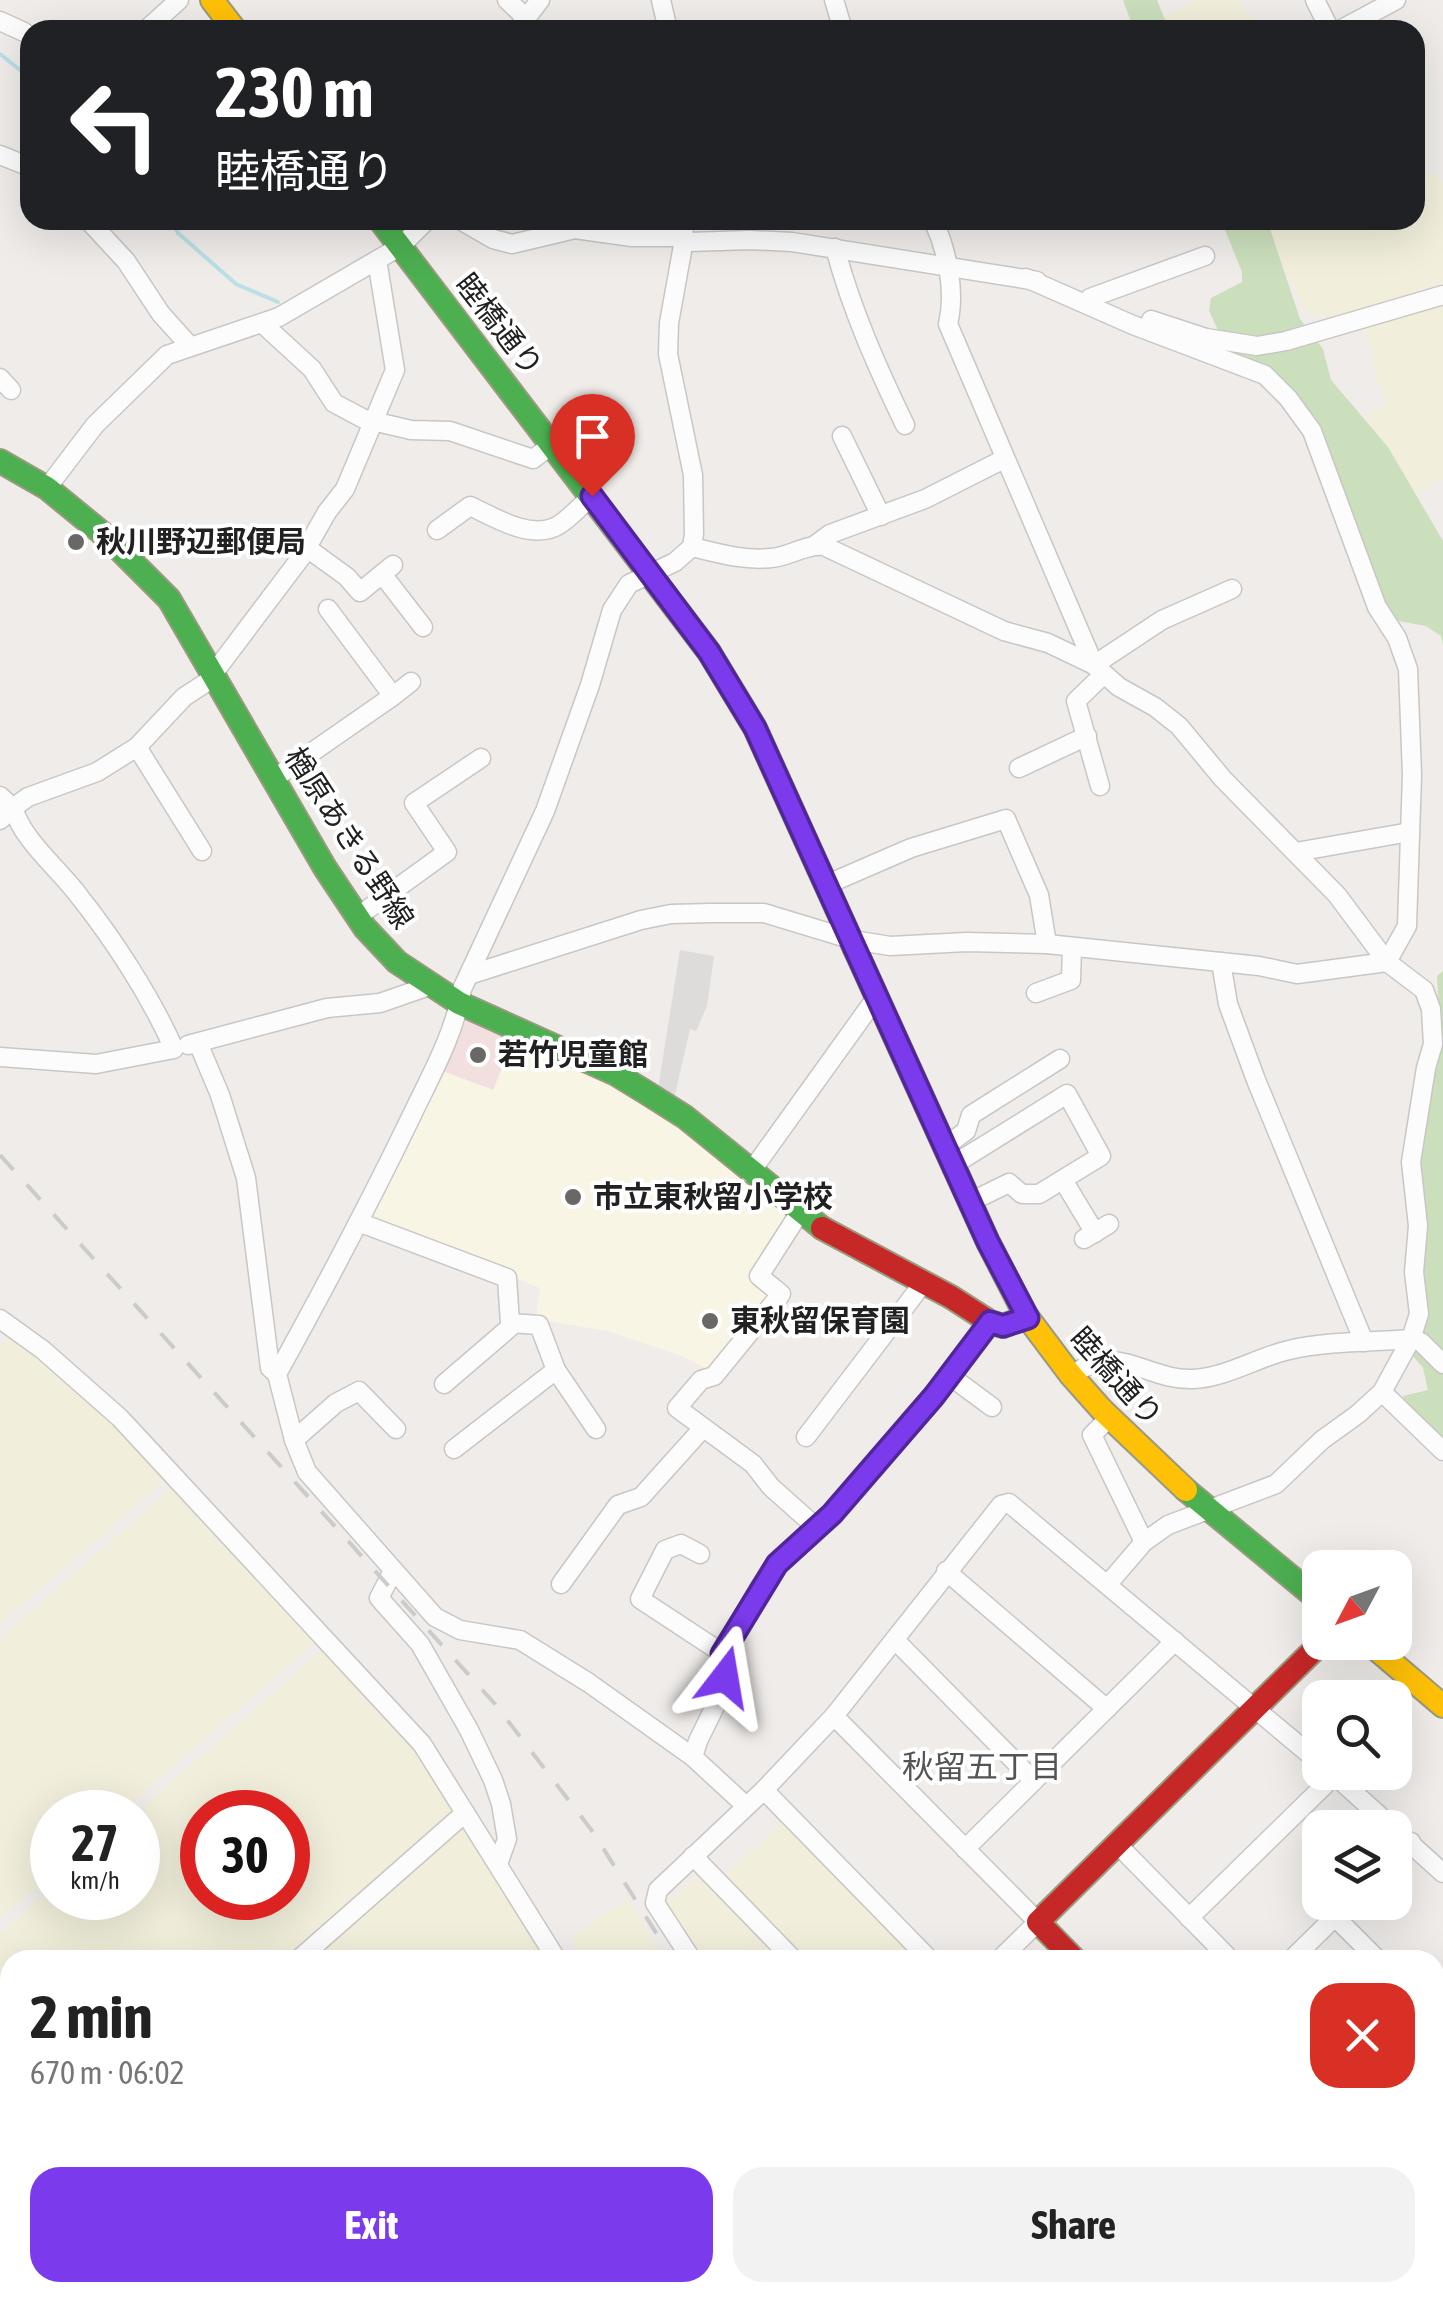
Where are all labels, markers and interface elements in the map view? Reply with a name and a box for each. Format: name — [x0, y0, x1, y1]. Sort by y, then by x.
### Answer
text: 230 m — [215, 52, 374, 132]
icon: left — [50, 60, 180, 190]
text: 睦橋通り — [215, 145, 395, 197]
street label: 睦橋通り — [449, 267, 550, 382]
pin — [550, 394, 635, 497]
icon: arrive — [565, 409, 620, 464]
place label: 秋川野辺郵便局 — [96, 524, 306, 558]
marker: 秋川野辺郵便局 — [65, 531, 87, 553]
street label: 楢原あきる野線 — [279, 740, 421, 935]
place label: 若竹児童館 — [498, 1037, 648, 1071]
marker: 若竹児童館 — [467, 1044, 489, 1066]
place label: 市立東秋留小学校 — [593, 1179, 833, 1213]
marker: 市立東秋留小学校 — [562, 1186, 584, 1208]
place label: 東秋留保育園 — [730, 1303, 910, 1337]
marker: 東秋留保育園 — [699, 1310, 721, 1332]
street label: 睦橋通り — [1064, 1320, 1170, 1432]
north arrow — [1302, 1550, 1412, 1660]
map controls — [1302, 1550, 1412, 1920]
position arrow — [673, 1625, 777, 1729]
button: search — [1302, 1680, 1412, 1790]
district label: 秋留五丁目 — [902, 1748, 1062, 1785]
speed limit sign: 30 — [180, 1790, 310, 1920]
button: layers — [1302, 1810, 1412, 1920]
text: 27 — [71, 1814, 118, 1872]
text: km/h — [70, 1866, 120, 1894]
text: 2 min — [30, 1982, 153, 2051]
button: close — [1310, 1983, 1415, 2088]
text: 670 m · 06:02 — [30, 2054, 185, 2091]
button: Exit — [30, 2167, 713, 2282]
button: Share — [733, 2167, 1415, 2282]

